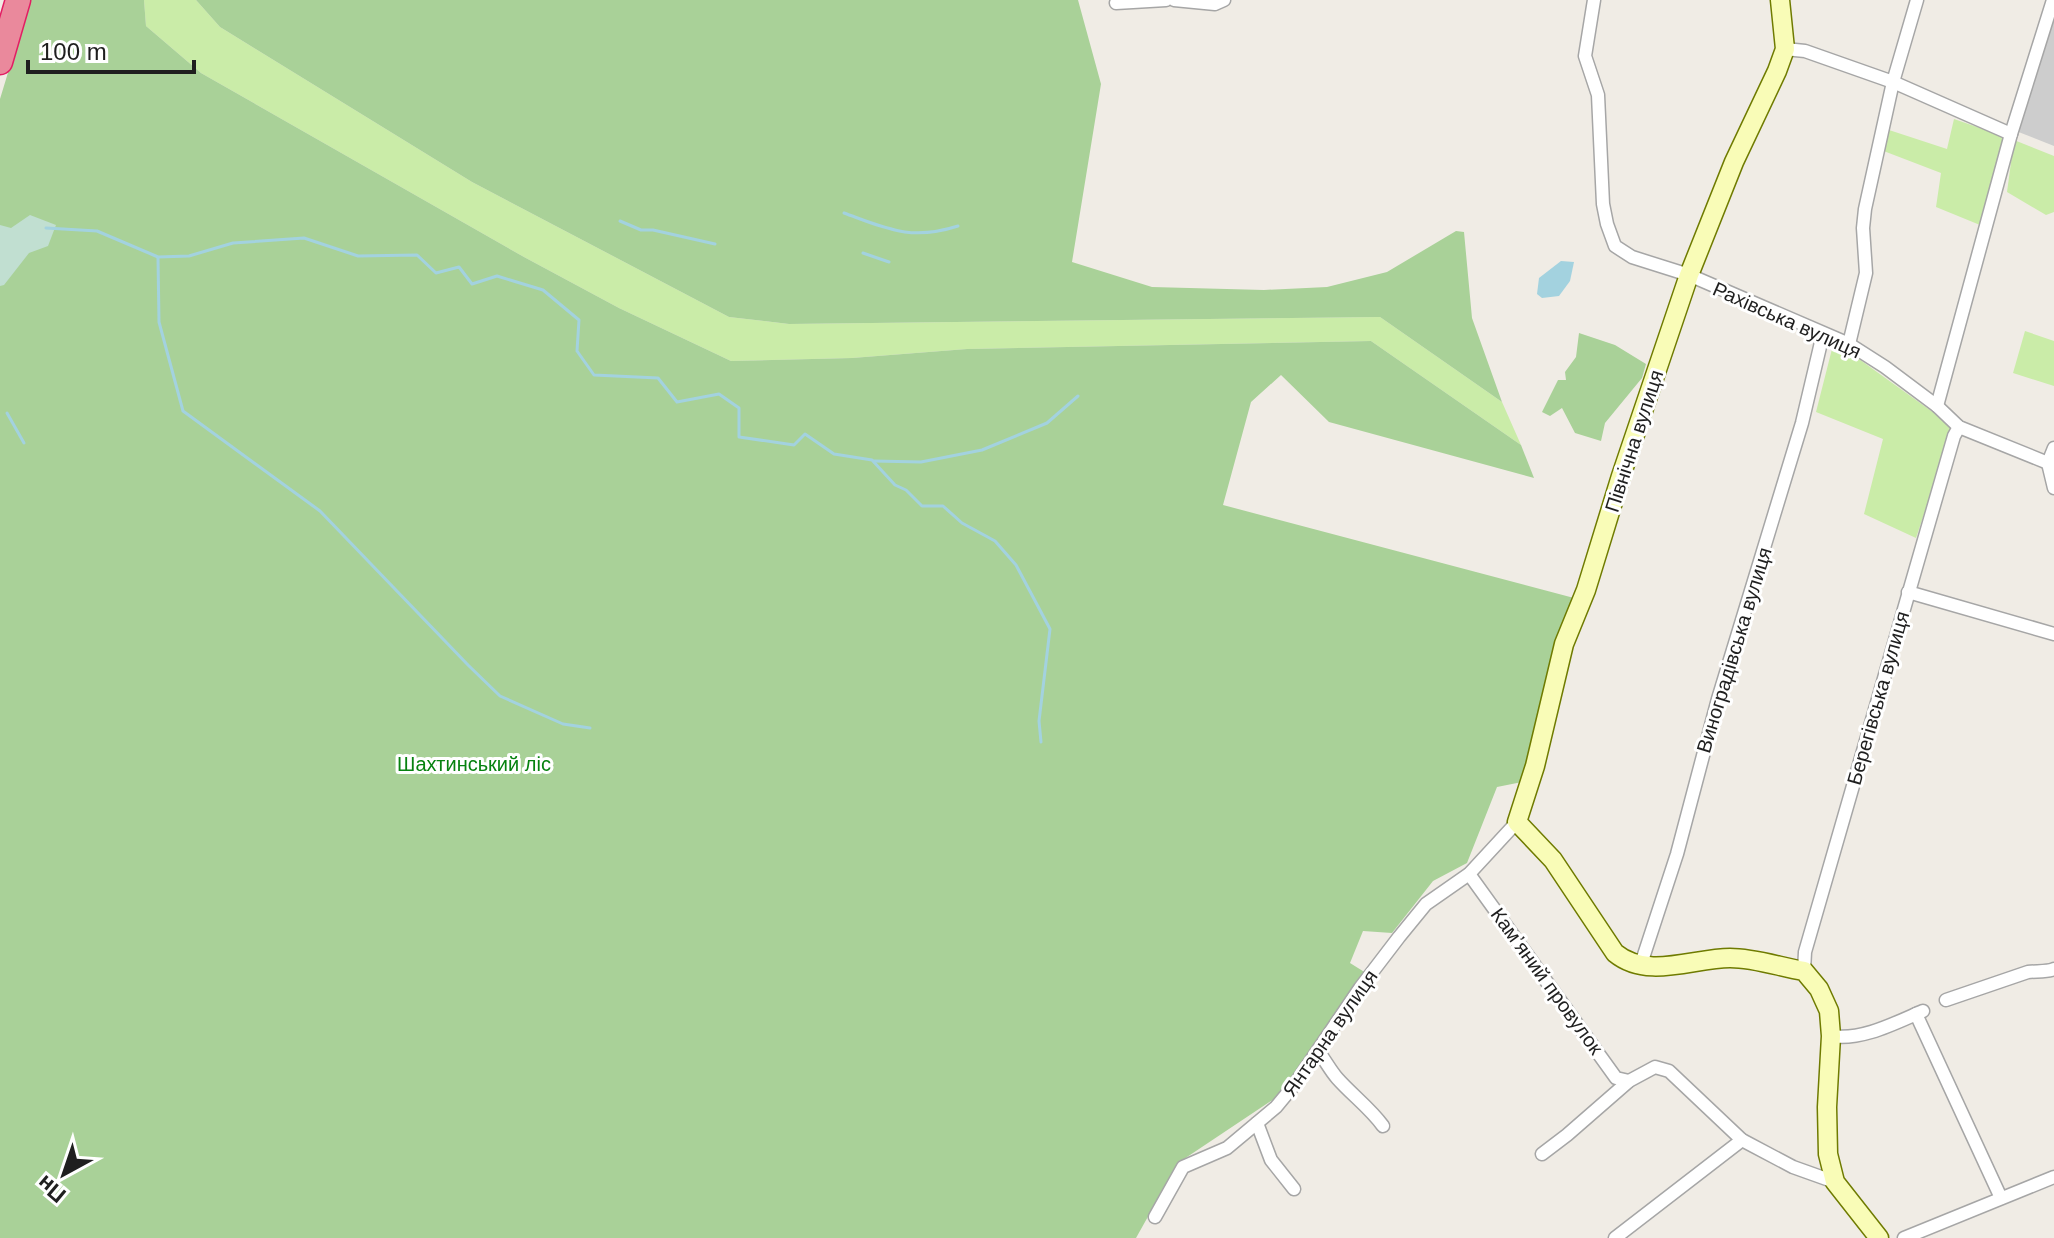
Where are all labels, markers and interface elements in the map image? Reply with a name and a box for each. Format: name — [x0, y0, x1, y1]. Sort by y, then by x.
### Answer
scale bar — [28, 24, 194, 74]
text: 100 m — [40, 38, 107, 65]
street label: Рахівська вулиця — [1710, 277, 1864, 363]
street label: Північна вулиця — [1601, 367, 1667, 515]
street label: Виноградівська вулиця — [1692, 545, 1776, 755]
street label: Берегівська вулиця — [1843, 609, 1913, 787]
park label: Шахтинський ліс — [397, 753, 551, 775]
street label: Камʼяний провулок — [1487, 904, 1608, 1059]
street label: Янтарна вулиця — [1278, 966, 1382, 1100]
north arrow — [24, 1134, 104, 1214]
text: Пн — [32, 1170, 71, 1208]

